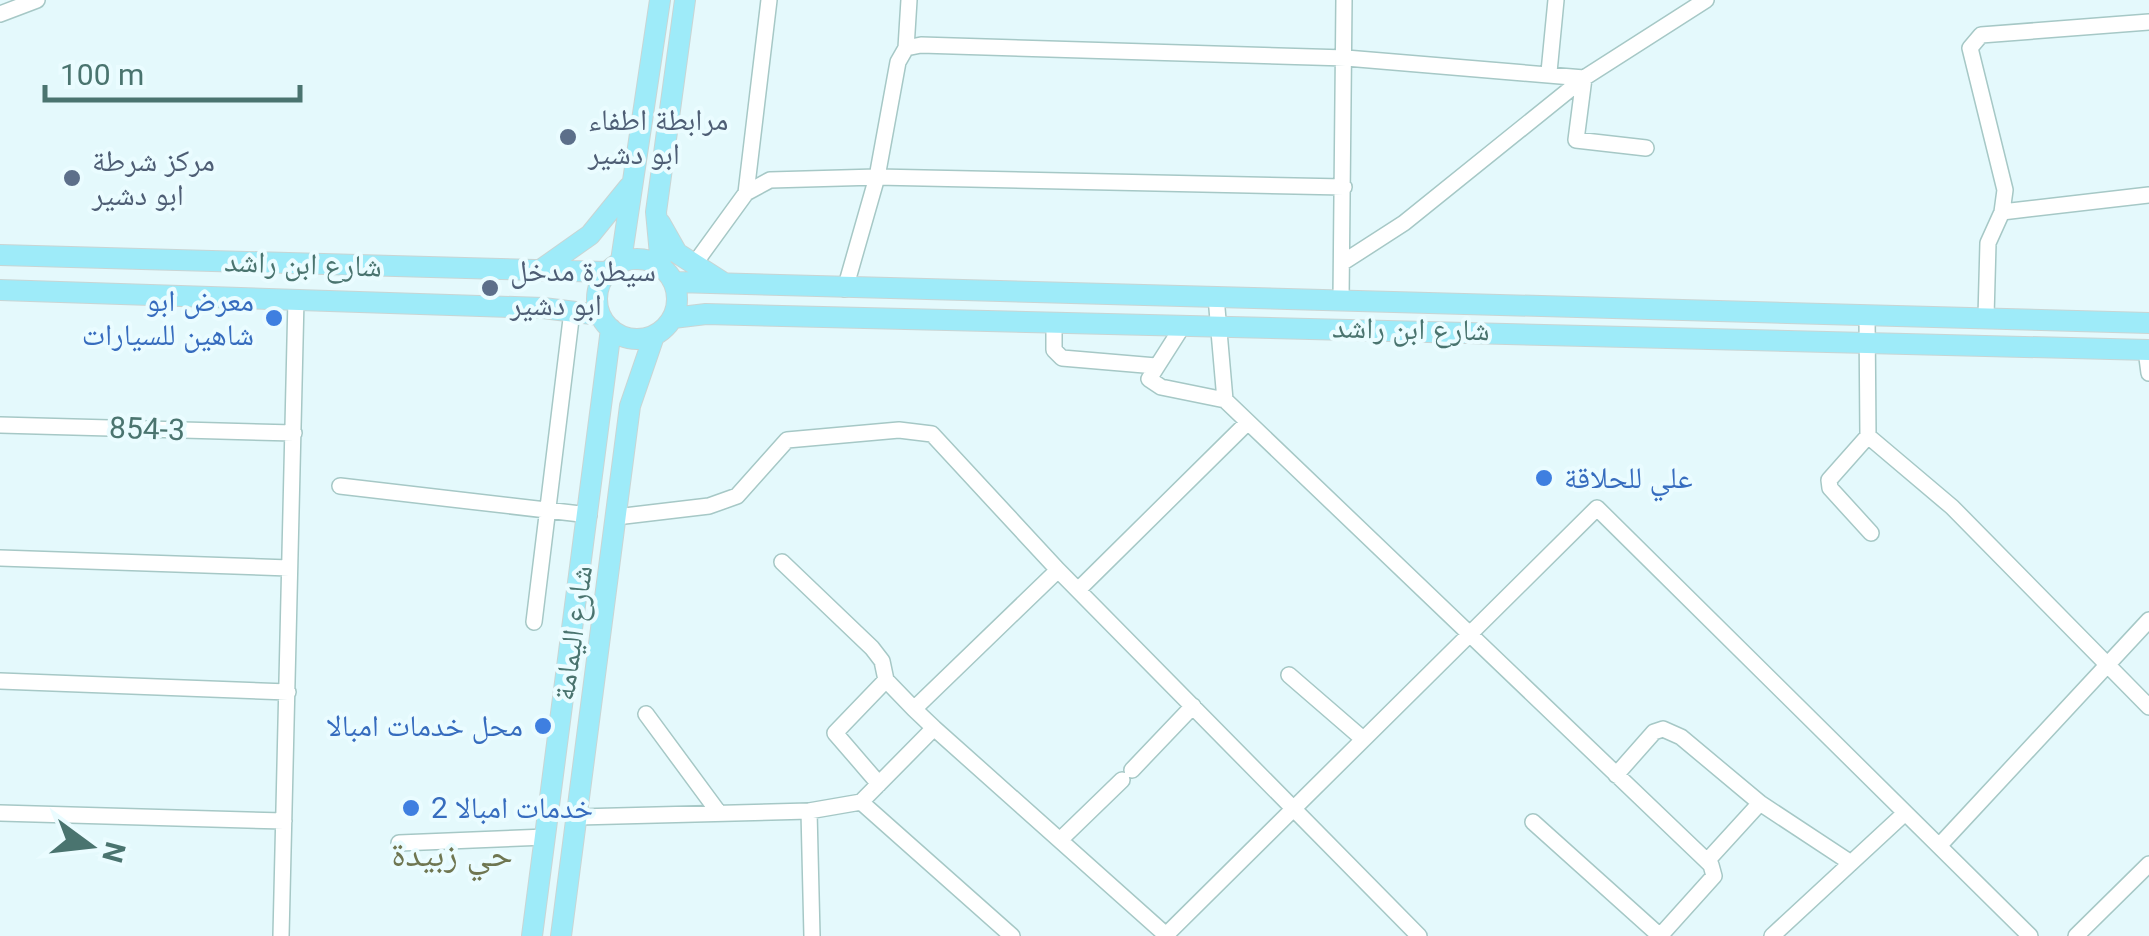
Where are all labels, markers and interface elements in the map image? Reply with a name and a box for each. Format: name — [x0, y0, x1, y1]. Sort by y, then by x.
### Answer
scale bar — [45, 40, 300, 102]
text: 100 m — [60, 57, 144, 92]
place label: مرابطة اطفاء ابو دشير — [587, 102, 728, 171]
marker: مرابطة اطفاء ابو دشير — [557, 126, 579, 148]
place label: مركز شرطة ابو دشير — [91, 143, 215, 212]
marker: مركز شرطة ابو دشير — [61, 167, 83, 189]
street label: شارع ابن راشد — [224, 243, 382, 286]
place label: سيطرة مدخل ابو دشير — [509, 253, 656, 322]
marker: سيطرة مدخل ابو دشير — [479, 277, 501, 299]
place label: معرض ابو شاهين للسيارات — [82, 283, 254, 353]
marker: معرض ابو شاهين للسيارات — [263, 307, 285, 329]
street label: شارع ابن راشد — [1332, 310, 1490, 349]
street label: 854-3 — [109, 410, 185, 447]
place label: علي للحلاقة — [1564, 460, 1693, 502]
marker: علي للحلاقة — [1533, 467, 1555, 489]
street label: شارع اليمامة — [546, 563, 601, 703]
place label: محل خدمات امبالا — [326, 708, 523, 744]
marker: محل خدمات امبالا — [532, 715, 554, 737]
place label: خدمات امبالا 2 — [431, 790, 593, 825]
north arrow — [40, 796, 140, 896]
marker: خدمات امبالا 2 — [400, 797, 422, 819]
district label: حي زبيدة — [391, 834, 513, 882]
text: N — [95, 839, 132, 866]

